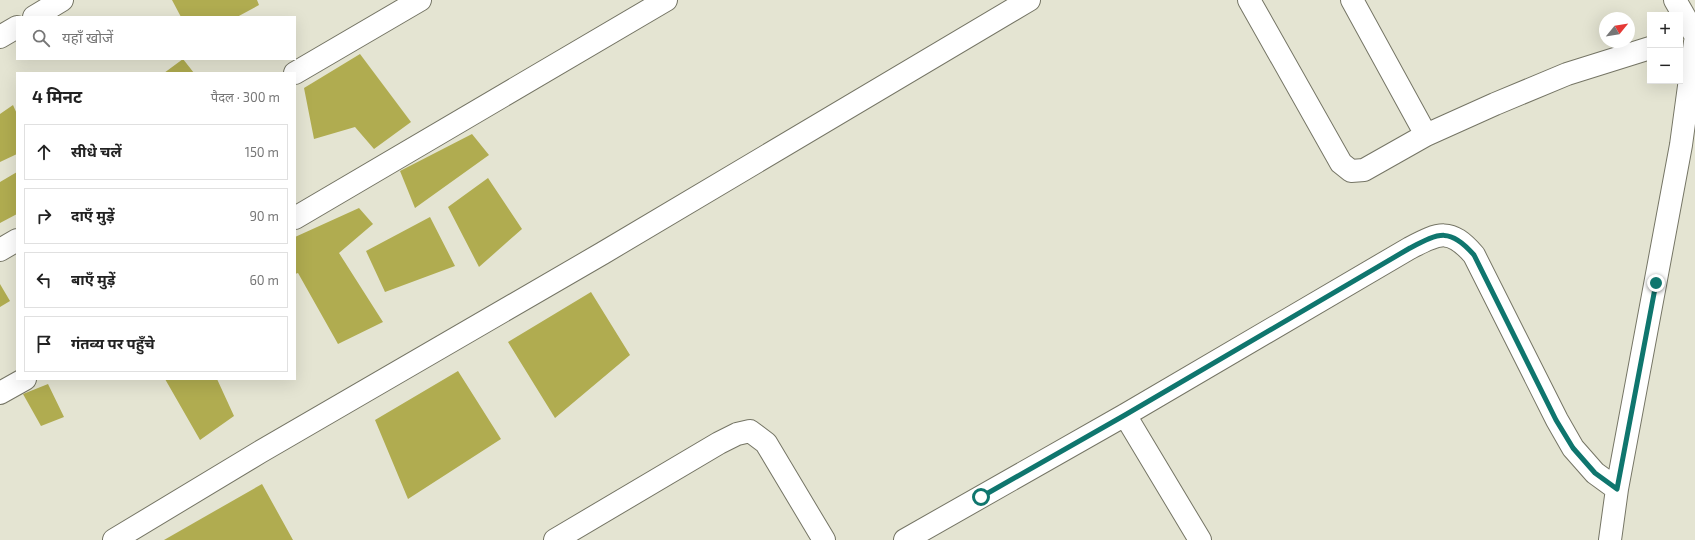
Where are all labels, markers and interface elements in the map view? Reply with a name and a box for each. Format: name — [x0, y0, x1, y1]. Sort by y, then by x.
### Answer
north arrow — [1599, 12, 1635, 48]
map controls — [1647, 12, 1683, 84]
button: + — [1647, 12, 1683, 48]
search box — [16, 16, 296, 60]
icon: search — [30, 27, 52, 49]
text: यहाँ खोजें — [62, 28, 113, 46]
button: − — [1647, 48, 1683, 84]
text: 4 मिनट — [32, 86, 82, 106]
text: पैदल · 300 m — [211, 89, 280, 105]
icon: ahead — [33, 141, 55, 163]
text: सीधे चलें — [71, 142, 122, 160]
text: 150 m — [245, 144, 279, 160]
icon: right — [33, 205, 55, 227]
text: दाएँ मुड़ें — [71, 206, 115, 224]
text: 90 m — [249, 208, 279, 224]
icon: left — [33, 269, 55, 291]
text: बाएँ मुड़ें — [71, 270, 115, 288]
text: 60 m — [249, 272, 279, 288]
route end — [1647, 274, 1665, 292]
icon: arrive — [33, 333, 55, 355]
text: गंतव्य पर पहुँचे — [71, 334, 155, 352]
route start — [972, 488, 990, 506]

